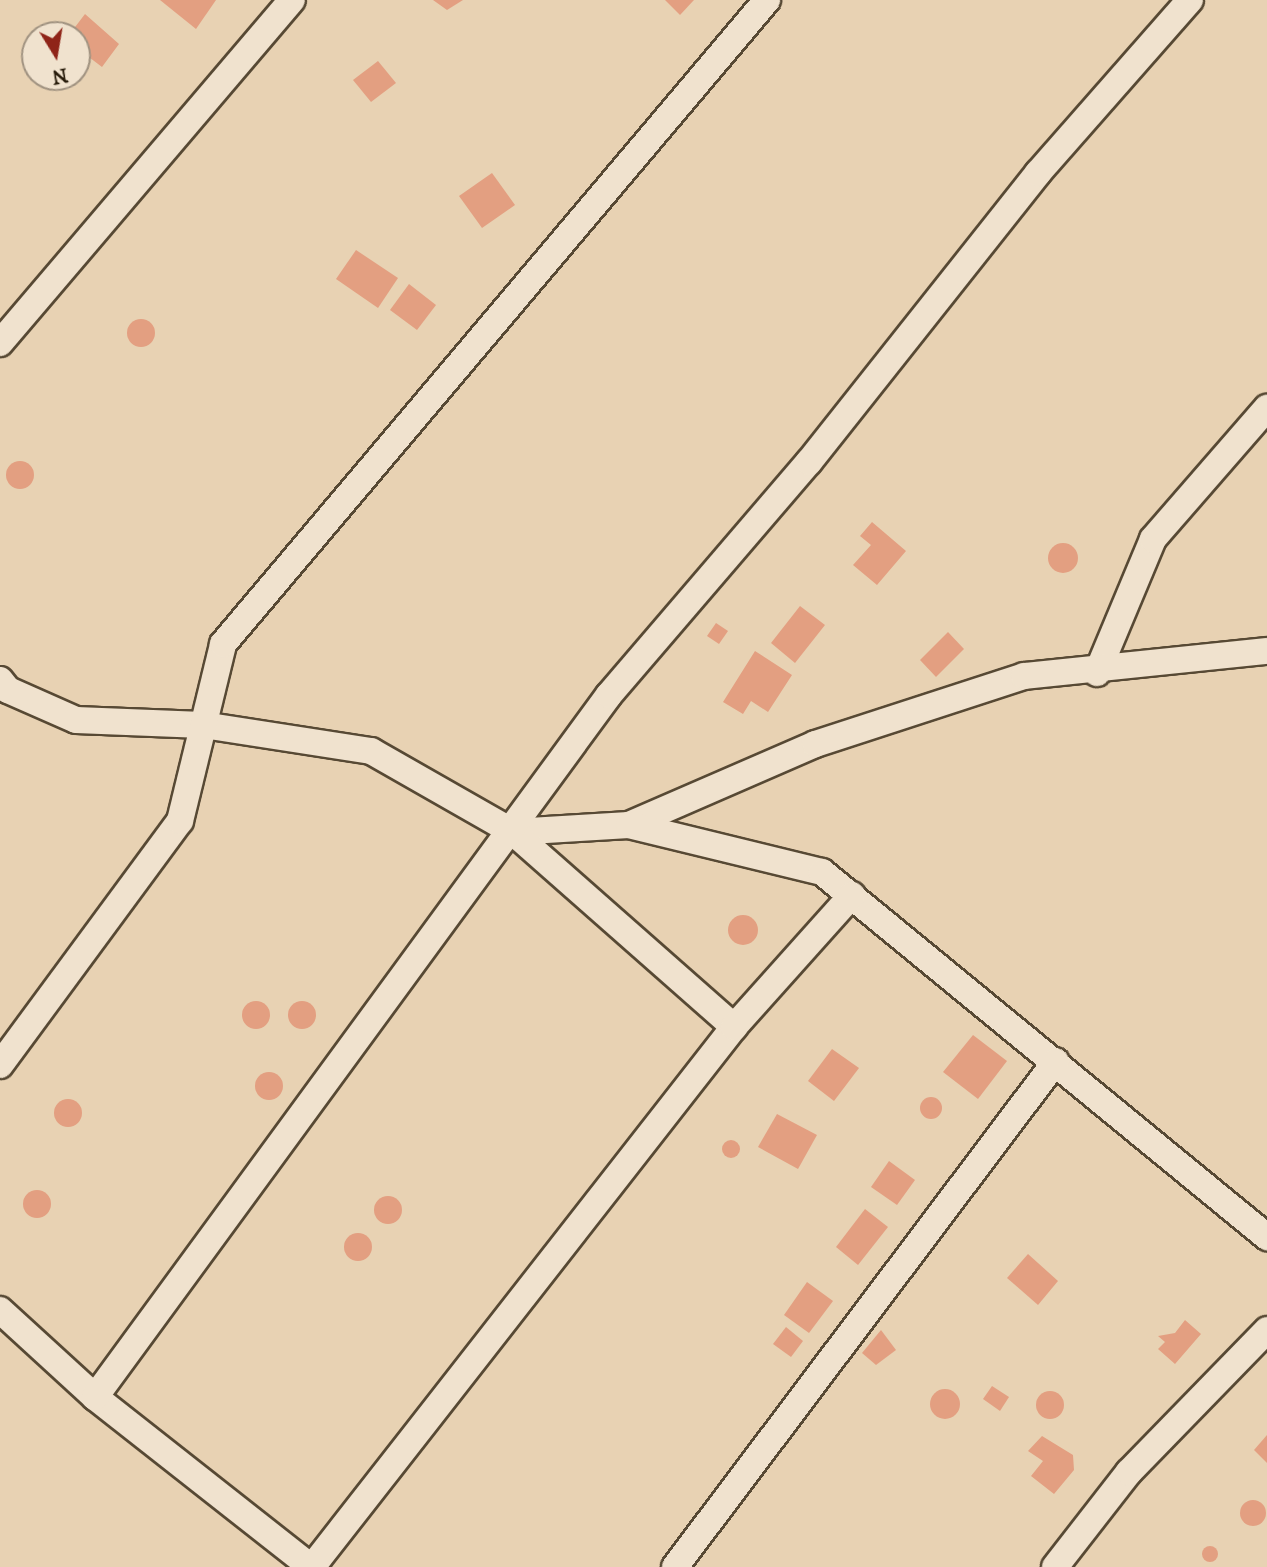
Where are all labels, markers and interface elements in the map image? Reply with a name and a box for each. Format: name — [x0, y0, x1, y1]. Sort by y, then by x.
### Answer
north arrow — [21, 21, 91, 91]
text: N — [50, 62, 70, 88]

